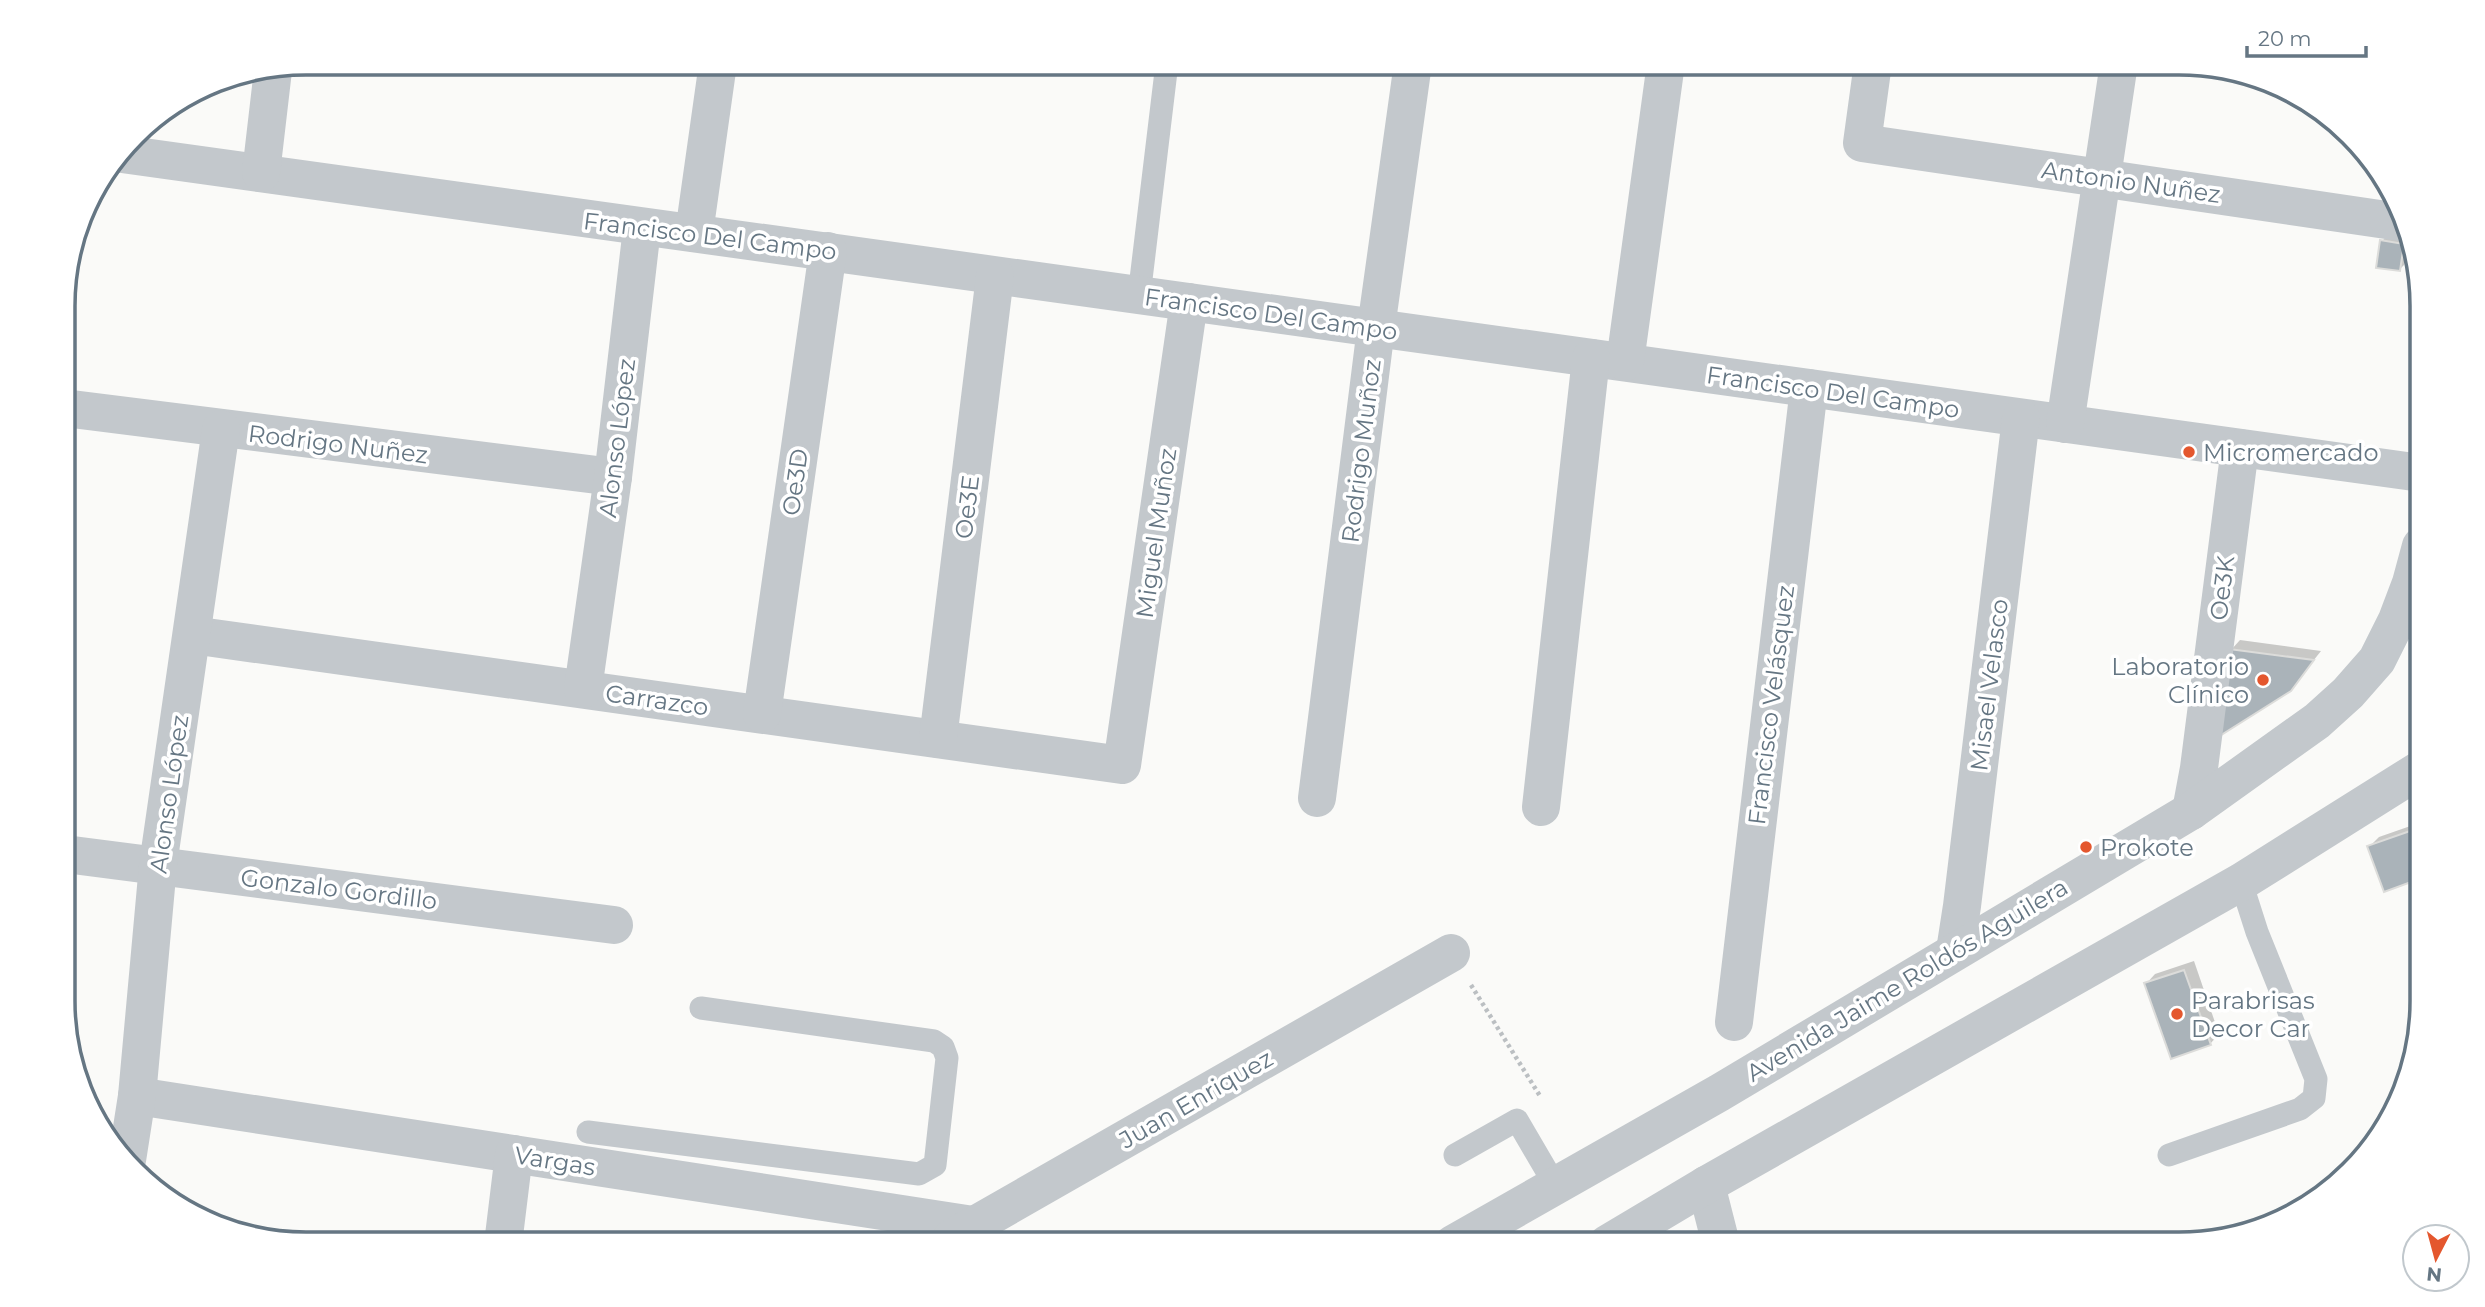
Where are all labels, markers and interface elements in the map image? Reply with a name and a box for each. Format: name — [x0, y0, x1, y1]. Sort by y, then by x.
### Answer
scale bar — [2247, 14, 2366, 58]
text: 20 m — [2258, 26, 2312, 51]
street label: Antonio Nuñez — [2040, 155, 2222, 209]
street label: Francisco Del Campo — [582, 206, 838, 266]
street label: Francisco Del Campo — [1143, 282, 1399, 346]
street label: Alonso López — [593, 357, 641, 519]
street label: Rodrigo Muñoz — [1335, 358, 1387, 544]
street label: Francisco Del Campo — [1705, 360, 1961, 424]
street label: Rodrigo Nuñez — [246, 419, 430, 469]
place label: Micromercado — [2203, 438, 2379, 467]
marker: Micromercado — [2181, 444, 2197, 460]
street label: Miguel Muñoz — [1130, 446, 1182, 620]
street label: Oe3D — [776, 447, 814, 517]
street label: Oe3E — [949, 474, 985, 540]
street label: Oe3K — [2204, 554, 2240, 622]
street label: Francisco Velásquez — [1742, 583, 1800, 827]
street label: Misael Velasco — [1964, 597, 2014, 773]
place label: Laboratorio Clínico — [2111, 652, 2249, 709]
marker: Laboratorio Clínico — [2255, 672, 2271, 688]
street label: Carrazco — [604, 678, 710, 722]
street label: Alonso López — [144, 713, 194, 875]
place label: Prokote — [2100, 833, 2194, 862]
marker: Prokote — [2078, 839, 2094, 855]
street label: Gonzalo Gordillo — [239, 863, 439, 915]
street label: Avenida Jaime Roldós Aguilera — [1741, 872, 2073, 1088]
place label: Parabrisas Decor Car — [2191, 986, 2315, 1043]
marker: Parabrisas Decor Car — [2169, 1006, 2185, 1022]
street label: Juan Enriquez — [1113, 1043, 1278, 1155]
street label: Vargas — [513, 1140, 597, 1182]
north arrow — [2401, 1223, 2471, 1293]
text: N — [2425, 1262, 2443, 1287]

